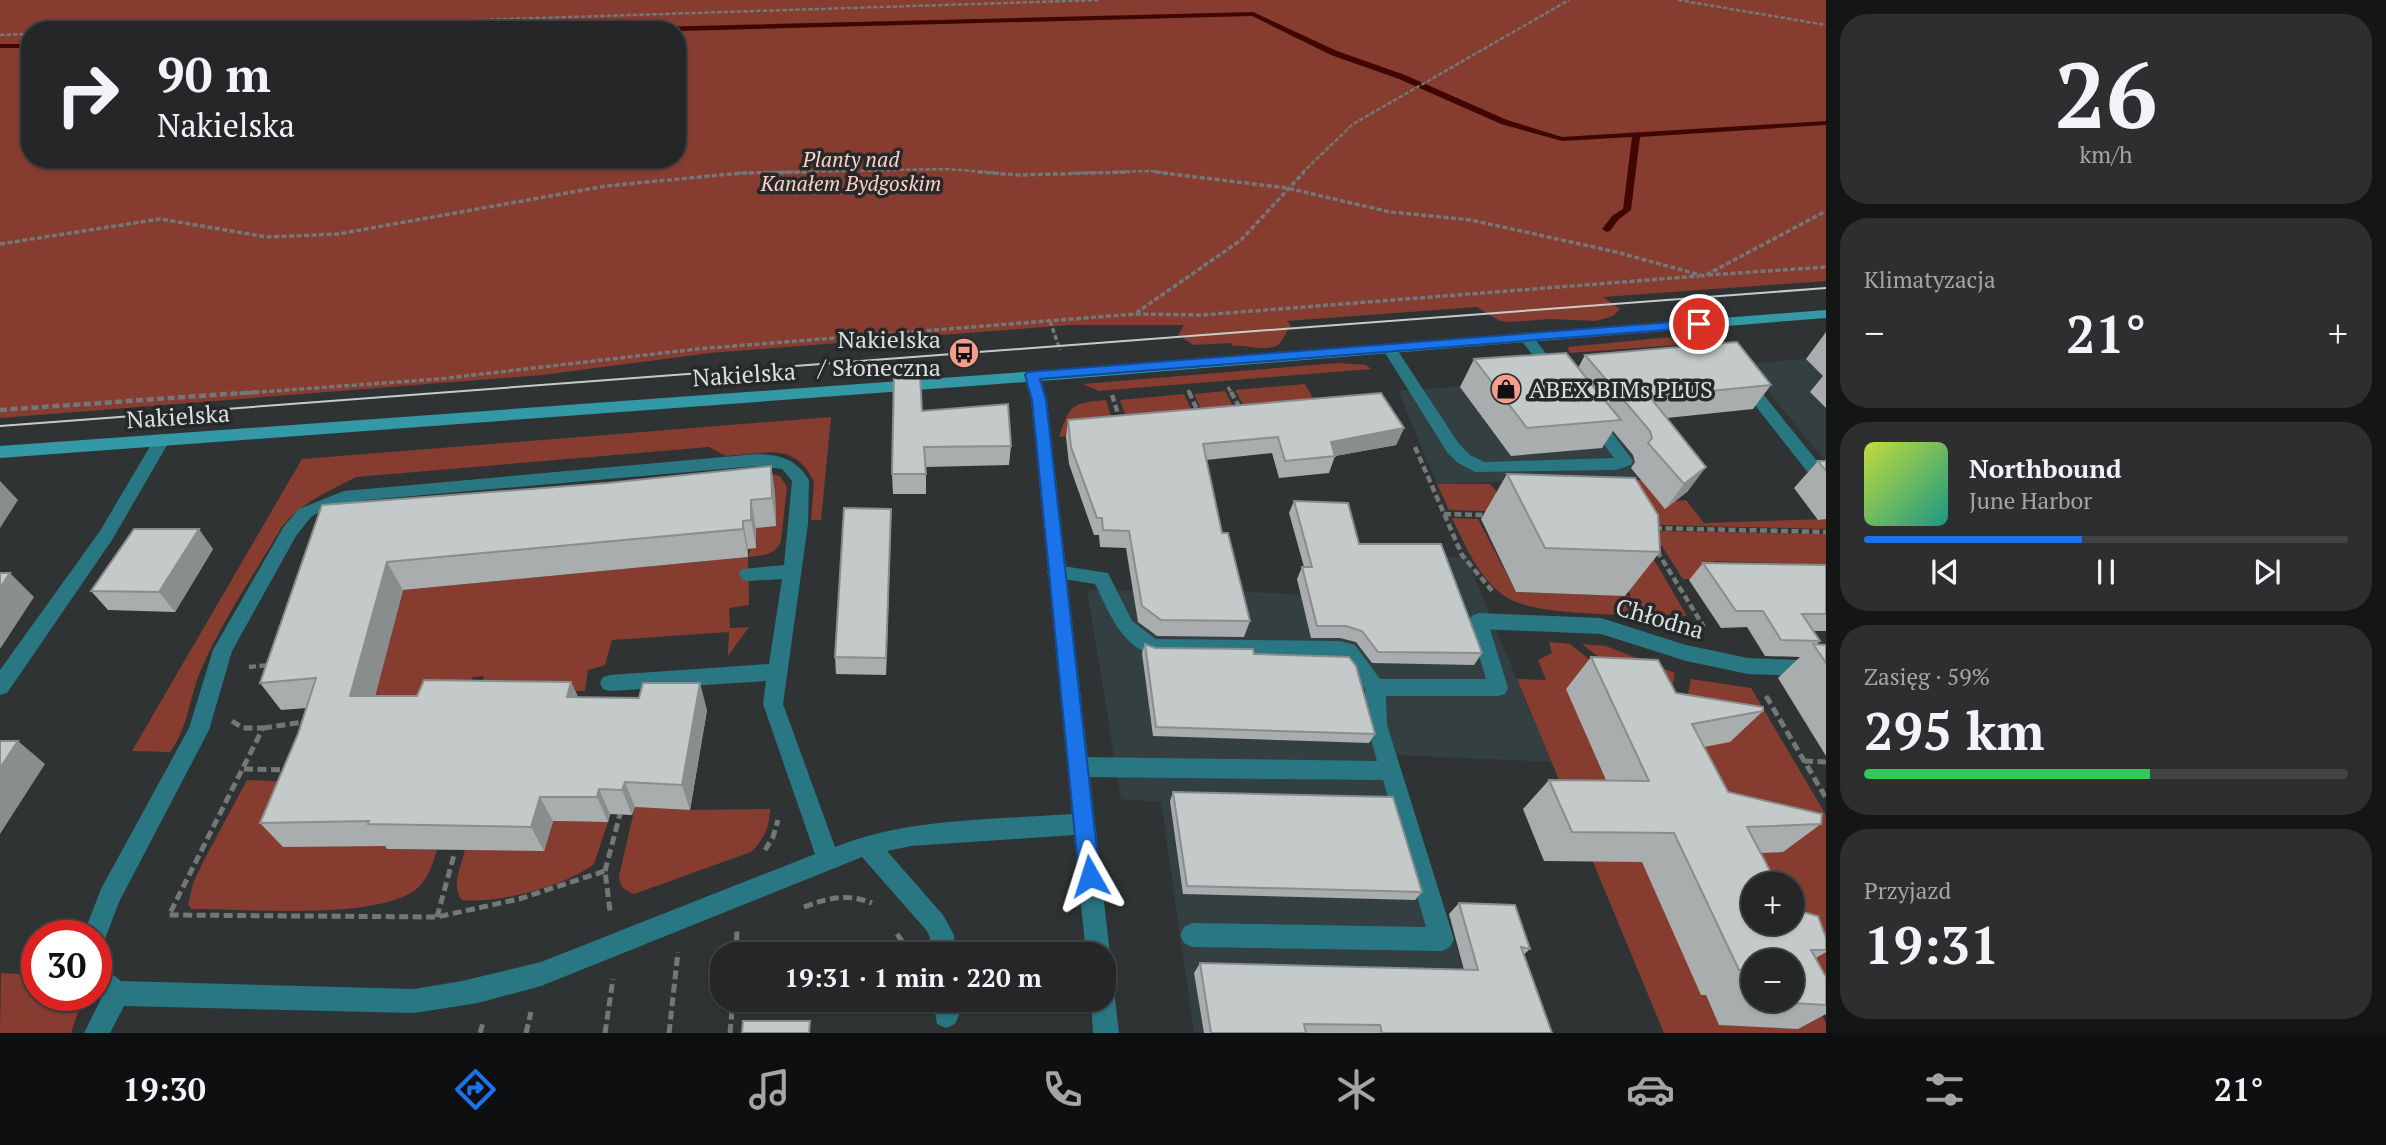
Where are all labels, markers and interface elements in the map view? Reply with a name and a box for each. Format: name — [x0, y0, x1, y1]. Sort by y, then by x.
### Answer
text: 26 — [2055, 33, 2157, 154]
text: 90 m — [157, 41, 271, 106]
icon: right — [42, 49, 133, 140]
text: Nakielska — [157, 104, 295, 146]
text: km/h — [2079, 139, 2133, 170]
park label: Planty nad Kanałem Bydgoskim — [760, 145, 941, 197]
text: Klimatyzacja — [1864, 264, 1996, 295]
pin — [1669, 294, 1729, 354]
text: 21° — [2066, 299, 2146, 368]
icon: arrive — [1680, 305, 1718, 343]
text: − — [1864, 308, 1884, 358]
text: + — [2328, 308, 2348, 358]
place label: Nakielska / Słoneczna — [817, 323, 941, 383]
bus stop icon: Nakielska / Słoneczna — [947, 336, 981, 370]
street label: Nakielska — [691, 354, 797, 394]
shop icon: ABEX BIMs PLUS — [1489, 372, 1523, 406]
place label: ABEX BIMs PLUS — [1529, 373, 1713, 405]
street label: Nakielska — [125, 396, 231, 436]
text: Northbound — [1969, 451, 2122, 485]
text: June Harbor — [1969, 485, 2092, 516]
icon: previous — [1926, 553, 1964, 591]
icon: pause — [2087, 553, 2125, 591]
icon: next — [2248, 553, 2286, 591]
street label: Chłodna — [1612, 590, 1708, 646]
text: Zasięg · 59% — [1864, 661, 1990, 692]
text: 295 km — [1864, 696, 2045, 765]
position arrow — [1053, 839, 1127, 913]
map controls — [1741, 872, 1804, 1012]
button: + — [1741, 872, 1804, 935]
text: Przyjazd — [1864, 875, 1951, 906]
text: 19:31 — [1864, 910, 1999, 979]
speed limit sign: 30 — [21, 920, 112, 1011]
button: − — [1741, 949, 1804, 1012]
text: 19:31 · 1 min · 220 m — [784, 960, 1042, 994]
icon: directions — [451, 1065, 500, 1114]
icon: music — [745, 1065, 794, 1114]
icon: phone — [1038, 1065, 1087, 1114]
icon: climate — [1332, 1065, 1381, 1114]
icon: car — [1626, 1065, 1675, 1114]
icon: filters — [1920, 1065, 1969, 1114]
text: 19:30 — [122, 1068, 206, 1110]
text: 21° — [2214, 1068, 2263, 1110]

